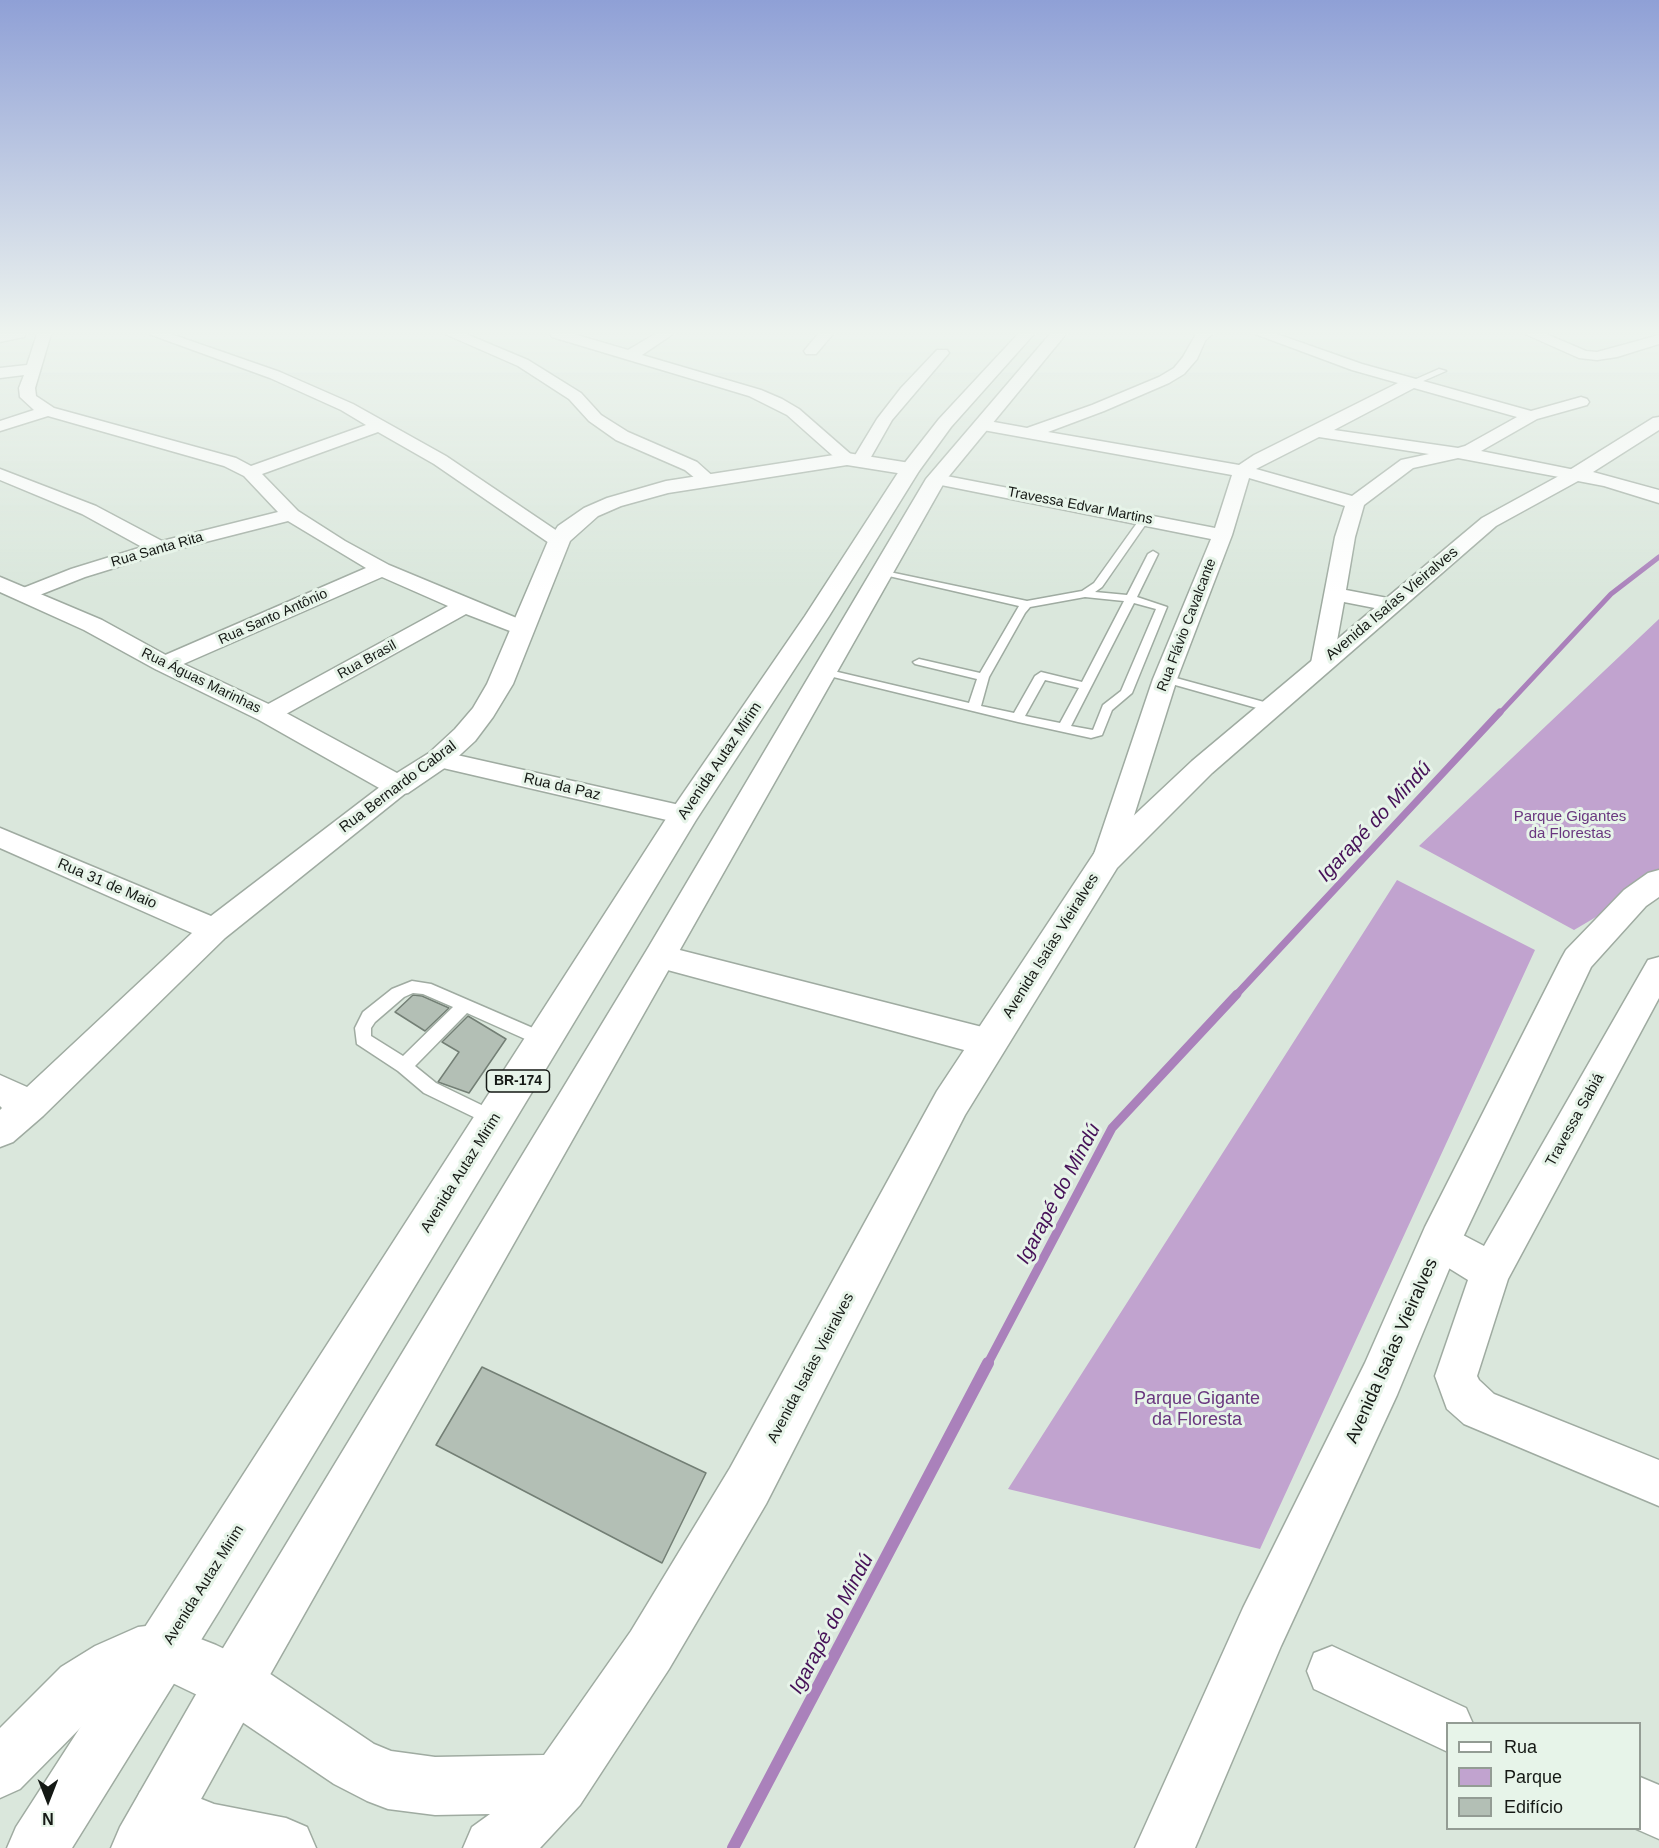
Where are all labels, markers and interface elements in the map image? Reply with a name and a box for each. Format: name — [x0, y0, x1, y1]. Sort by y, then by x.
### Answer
street label: Travessa Edvar Martins — [1006, 484, 1154, 528]
street label: Rua Santa Rita — [109, 529, 205, 571]
street label: Avenida Isaías Vieiralves — [1322, 543, 1462, 665]
street label: Rua Flávio Cavalcante — [1154, 556, 1220, 694]
street label: Rua Santo Antônio — [216, 585, 330, 649]
street label: Rua Brasil — [335, 637, 399, 683]
street label: Rua Águas Marinhas — [139, 645, 263, 717]
street label: Avenida Autaz Mirim — [674, 699, 766, 823]
street label: Rua Bernardo Cabral — [336, 737, 460, 837]
water label: Igarapé do Mindú — [1313, 757, 1437, 887]
street label: Rua da Paz — [522, 769, 602, 805]
park label: Parque Gigantes da Florestas — [1514, 808, 1626, 843]
street label: Rua 31 de Maio — [55, 855, 159, 913]
street label: Avenida Isaías Vieiralves — [999, 870, 1103, 1022]
road number: BR-174 — [486, 1070, 550, 1092]
street label: Travessa Sabiá — [1542, 1070, 1608, 1170]
street label: Avenida Autaz Mirim — [417, 1110, 505, 1236]
water label: Igarapé do Mindú — [1012, 1120, 1106, 1268]
street label: Avenida Isaías Vieiralves — [1341, 1255, 1443, 1447]
street label: Avenida Isaías Vieiralves — [764, 1290, 858, 1446]
park label: Parque Gigante da Floresta — [1134, 1388, 1260, 1430]
street label: Avenida Autaz Mirim — [160, 1522, 248, 1648]
water label: Igarapé do Mindú — [785, 1550, 879, 1698]
legend — [1446, 1722, 1641, 1830]
text: Rua — [1504, 1737, 1537, 1757]
text: Parque — [1504, 1767, 1562, 1787]
north arrow — [18, 1770, 78, 1830]
text: Edifício — [1504, 1797, 1563, 1817]
text: N — [42, 1810, 54, 1827]

